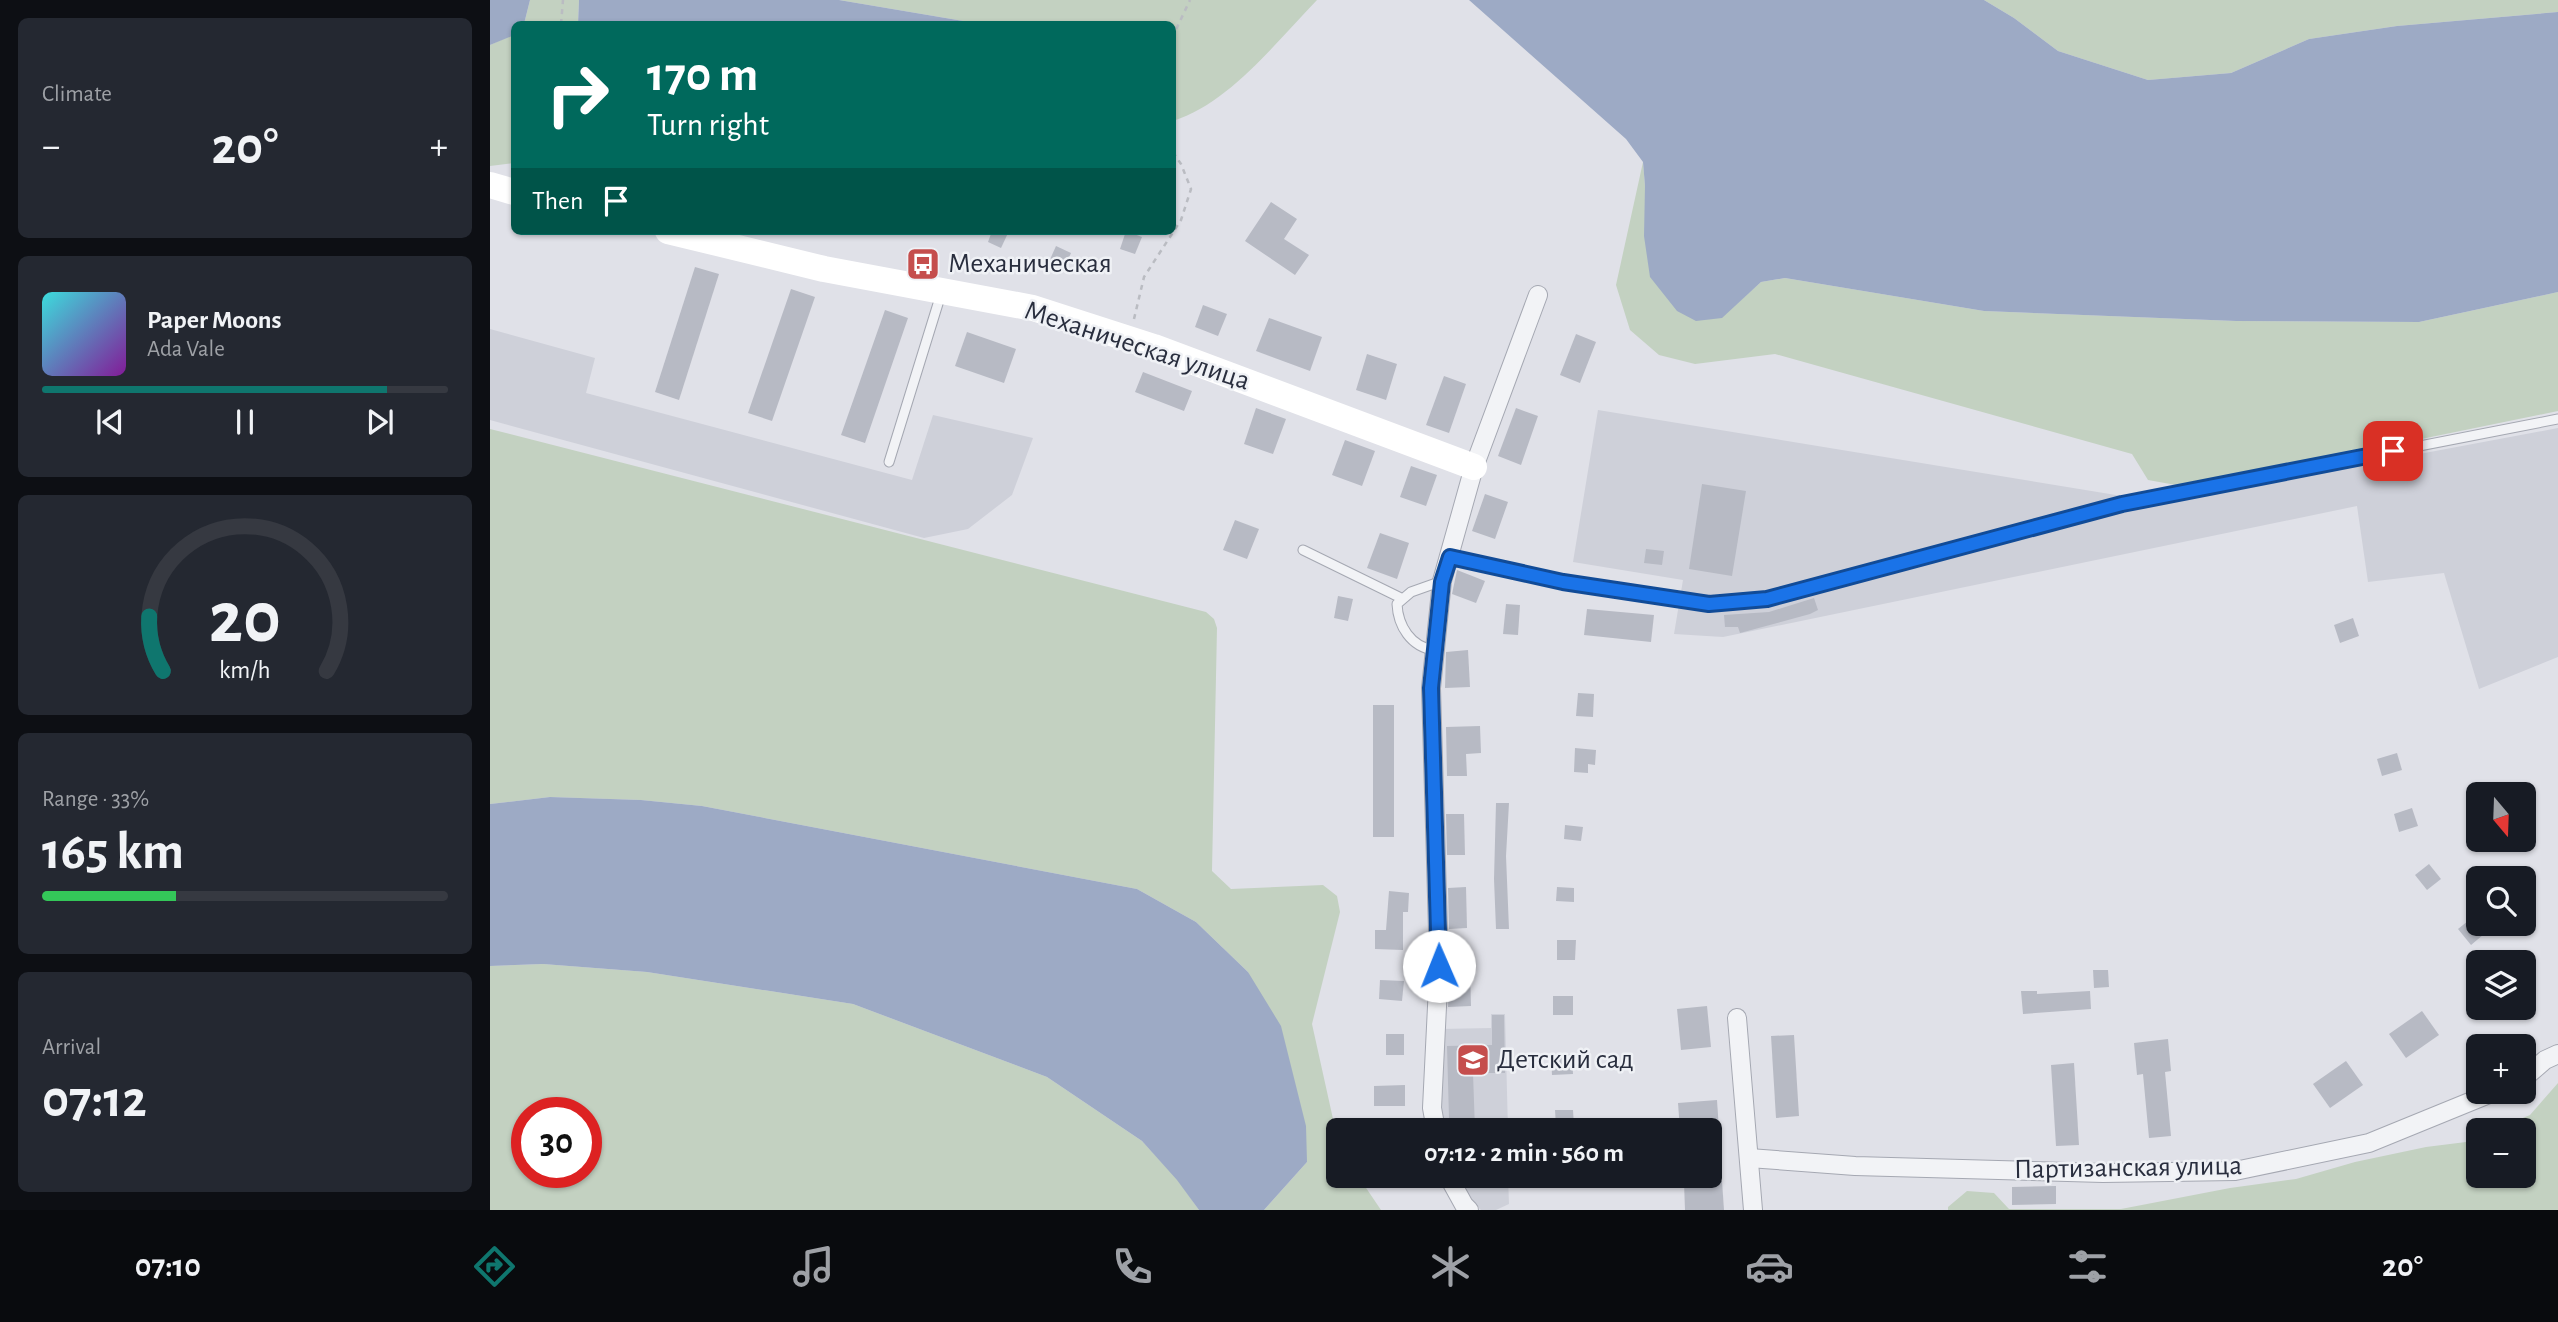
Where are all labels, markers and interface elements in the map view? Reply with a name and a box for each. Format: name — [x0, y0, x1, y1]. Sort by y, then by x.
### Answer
icon: right — [532, 49, 623, 140]
text: 170 m — [647, 51, 758, 100]
text: Climate — [42, 83, 112, 106]
text: Turn right — [647, 109, 769, 141]
text: 20° — [212, 121, 278, 173]
text: − — [42, 128, 60, 166]
text: + — [430, 128, 448, 166]
icon: arrive — [597, 182, 635, 220]
text: Then — [532, 188, 583, 214]
bus stop icon: Механическая — [904, 245, 942, 283]
place label: Механическая — [948, 250, 1112, 278]
street label: Механическая улица — [1021, 296, 1253, 396]
text: Paper Moons — [147, 307, 282, 333]
text: Ada Vale — [147, 338, 225, 361]
icon: previous — [91, 403, 129, 441]
icon: pause — [226, 403, 264, 441]
icon: next — [361, 403, 399, 441]
pin — [2363, 421, 2423, 481]
icon: arrive — [2374, 432, 2412, 470]
text: 20 — [209, 583, 281, 656]
text: km/h — [219, 658, 271, 683]
north arrow — [2466, 782, 2536, 852]
map controls — [2466, 782, 2536, 1188]
text: Range · 33% — [42, 788, 149, 811]
text: 165 km — [42, 826, 184, 878]
button: search — [2466, 866, 2536, 936]
position arrow — [1402, 929, 1476, 1003]
button: layers — [2466, 950, 2536, 1020]
button: + — [2466, 1034, 2536, 1104]
text: Arrival — [42, 1036, 101, 1059]
school or university icon: Детский сад — [1454, 1041, 1492, 1079]
place label: Детский сад — [1497, 1046, 1634, 1074]
text: 07:12 — [42, 1074, 147, 1126]
speed limit sign: 30 — [511, 1097, 602, 1188]
button: − — [2466, 1118, 2536, 1188]
text: 07:12 · 2 min · 560 m — [1424, 1140, 1624, 1166]
street label: Партизанская улица — [2014, 1152, 2243, 1184]
icon: directions — [470, 1242, 519, 1291]
icon: music — [789, 1242, 838, 1291]
icon: phone — [1108, 1242, 1157, 1291]
icon: climate — [1426, 1242, 1475, 1291]
icon: car — [1745, 1242, 1794, 1291]
icon: filters — [2063, 1242, 2112, 1291]
text: 07:10 — [135, 1250, 201, 1282]
text: 20° — [2382, 1250, 2423, 1282]

